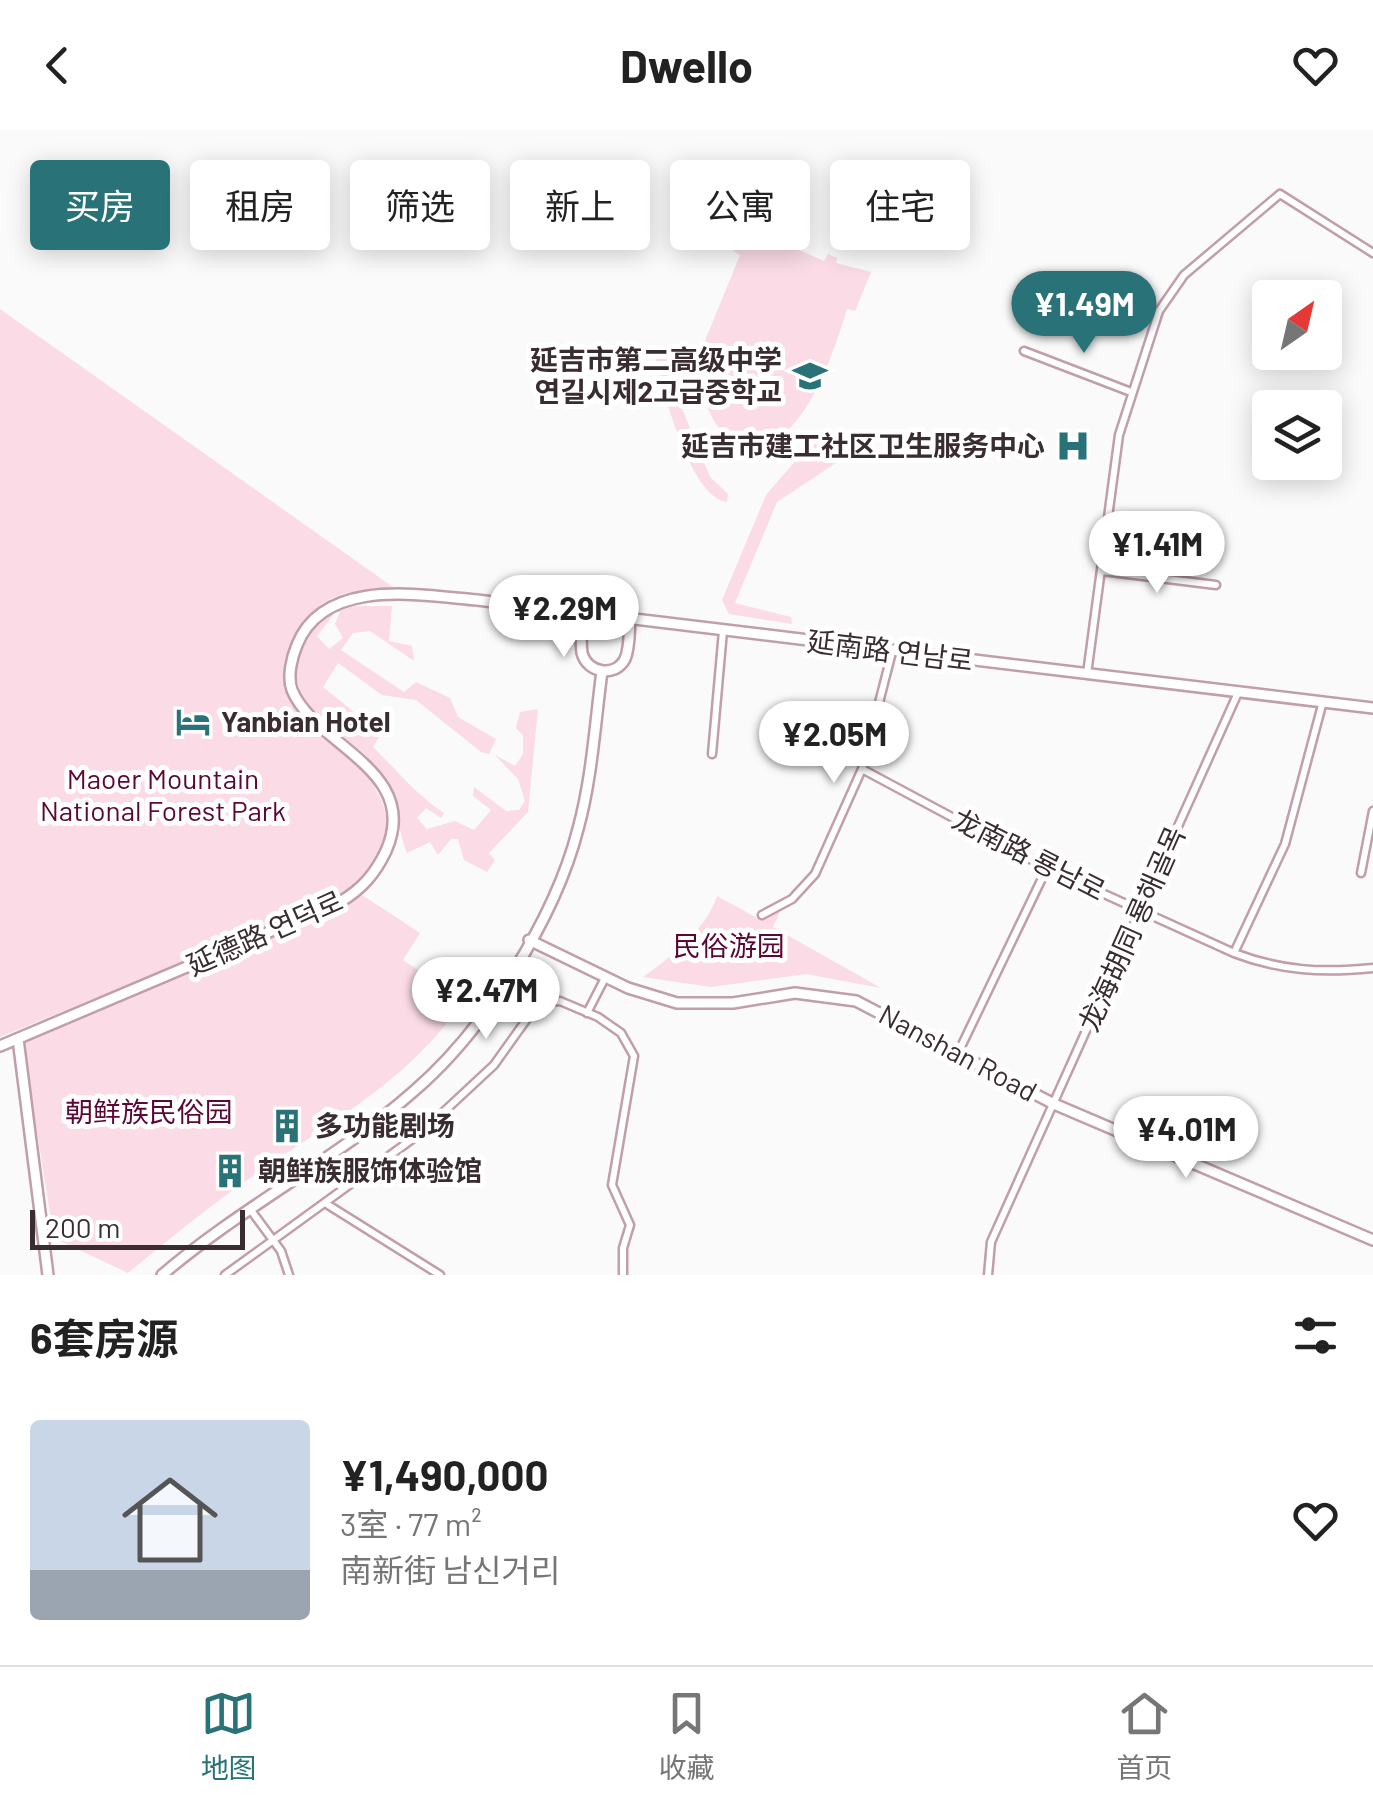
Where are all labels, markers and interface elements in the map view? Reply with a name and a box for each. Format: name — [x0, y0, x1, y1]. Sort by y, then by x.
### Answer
icon: back — [30, 38, 85, 93]
text: Dwello — [620, 38, 753, 92]
icon: heart — [1288, 38, 1343, 93]
chip: 买房 — [30, 160, 170, 250]
chip: 租房 — [190, 160, 330, 250]
chip: 筛选 — [350, 160, 490, 250]
chip: 新上 — [510, 160, 650, 250]
chip: 公寓 — [670, 160, 810, 250]
chip: 住宅 — [830, 160, 970, 250]
pin: ¥1.49M — [1003, 271, 1165, 356]
north arrow — [1252, 280, 1342, 370]
map controls — [1252, 280, 1342, 480]
text: ¥1.49M — [1033, 284, 1135, 322]
place label: 延吉市第二高级中学 연길시제2고급중학교 — [530, 342, 782, 408]
school or university icon: 延吉市第二高级中学 연길시제2고급중학교 — [791, 357, 829, 395]
button: layers — [1252, 390, 1342, 480]
hospital icon: 延吉市建工社区卫生服务中心 — [1054, 427, 1092, 465]
place label: 延吉市建工社区卫生服务中心 — [681, 428, 1045, 462]
pin: ¥1.41M — [1076, 511, 1238, 596]
text: ¥1.41M — [1111, 524, 1203, 562]
pin: ¥2.29M — [483, 575, 645, 660]
text: ¥2.29M — [511, 588, 617, 626]
street label: 延南路 연남로 — [805, 623, 975, 677]
pin: ¥2.05M — [753, 701, 915, 786]
hotel icon: Yanbian Hotel — [174, 703, 212, 741]
place label: Yanbian Hotel — [221, 704, 391, 738]
text: ¥2.05M — [781, 714, 887, 752]
park label: Maoer Mountain National Forest Park — [40, 761, 286, 827]
street label: 龙南路 룡남로 — [947, 801, 1112, 907]
street label: 龙海胡同 룡해골목 — [1071, 821, 1191, 1036]
street label: 延德路 연덕로 — [181, 883, 348, 982]
park label: 民俗游园 — [673, 928, 785, 962]
pin: ¥2.47M — [405, 957, 567, 1042]
text: ¥2.47M — [434, 970, 538, 1008]
street label: Nanshan Road — [874, 996, 1043, 1108]
park label: 朝鲜族民俗园 — [65, 1094, 233, 1128]
pin: ¥4.01M — [1105, 1096, 1267, 1181]
building icon: 多功能剧场 — [268, 1107, 306, 1145]
place label: 多功能剧场 — [315, 1108, 455, 1142]
text: ¥4.01M — [1135, 1109, 1237, 1147]
building icon: 朝鲜族服饰体验馆 — [211, 1152, 249, 1190]
place label: 朝鲜族服饰体验馆 — [258, 1153, 482, 1187]
scale bar — [30, 1205, 245, 1250]
text: 200 m — [45, 1210, 120, 1244]
icon: filters — [1288, 1308, 1343, 1363]
text: 6套房源 — [30, 1312, 179, 1362]
text: ¥1,490,000 — [340, 1449, 548, 1499]
icon: home — [110, 1460, 230, 1580]
icon: heart — [1288, 1493, 1343, 1548]
text: 3室 · 77 m² — [340, 1504, 482, 1542]
text: 南新街 남신거리 — [340, 1550, 560, 1588]
tab: 地图 — [201, 1686, 257, 1786]
tab: 收藏 — [658, 1686, 714, 1786]
tab: 首页 — [1116, 1686, 1172, 1786]

